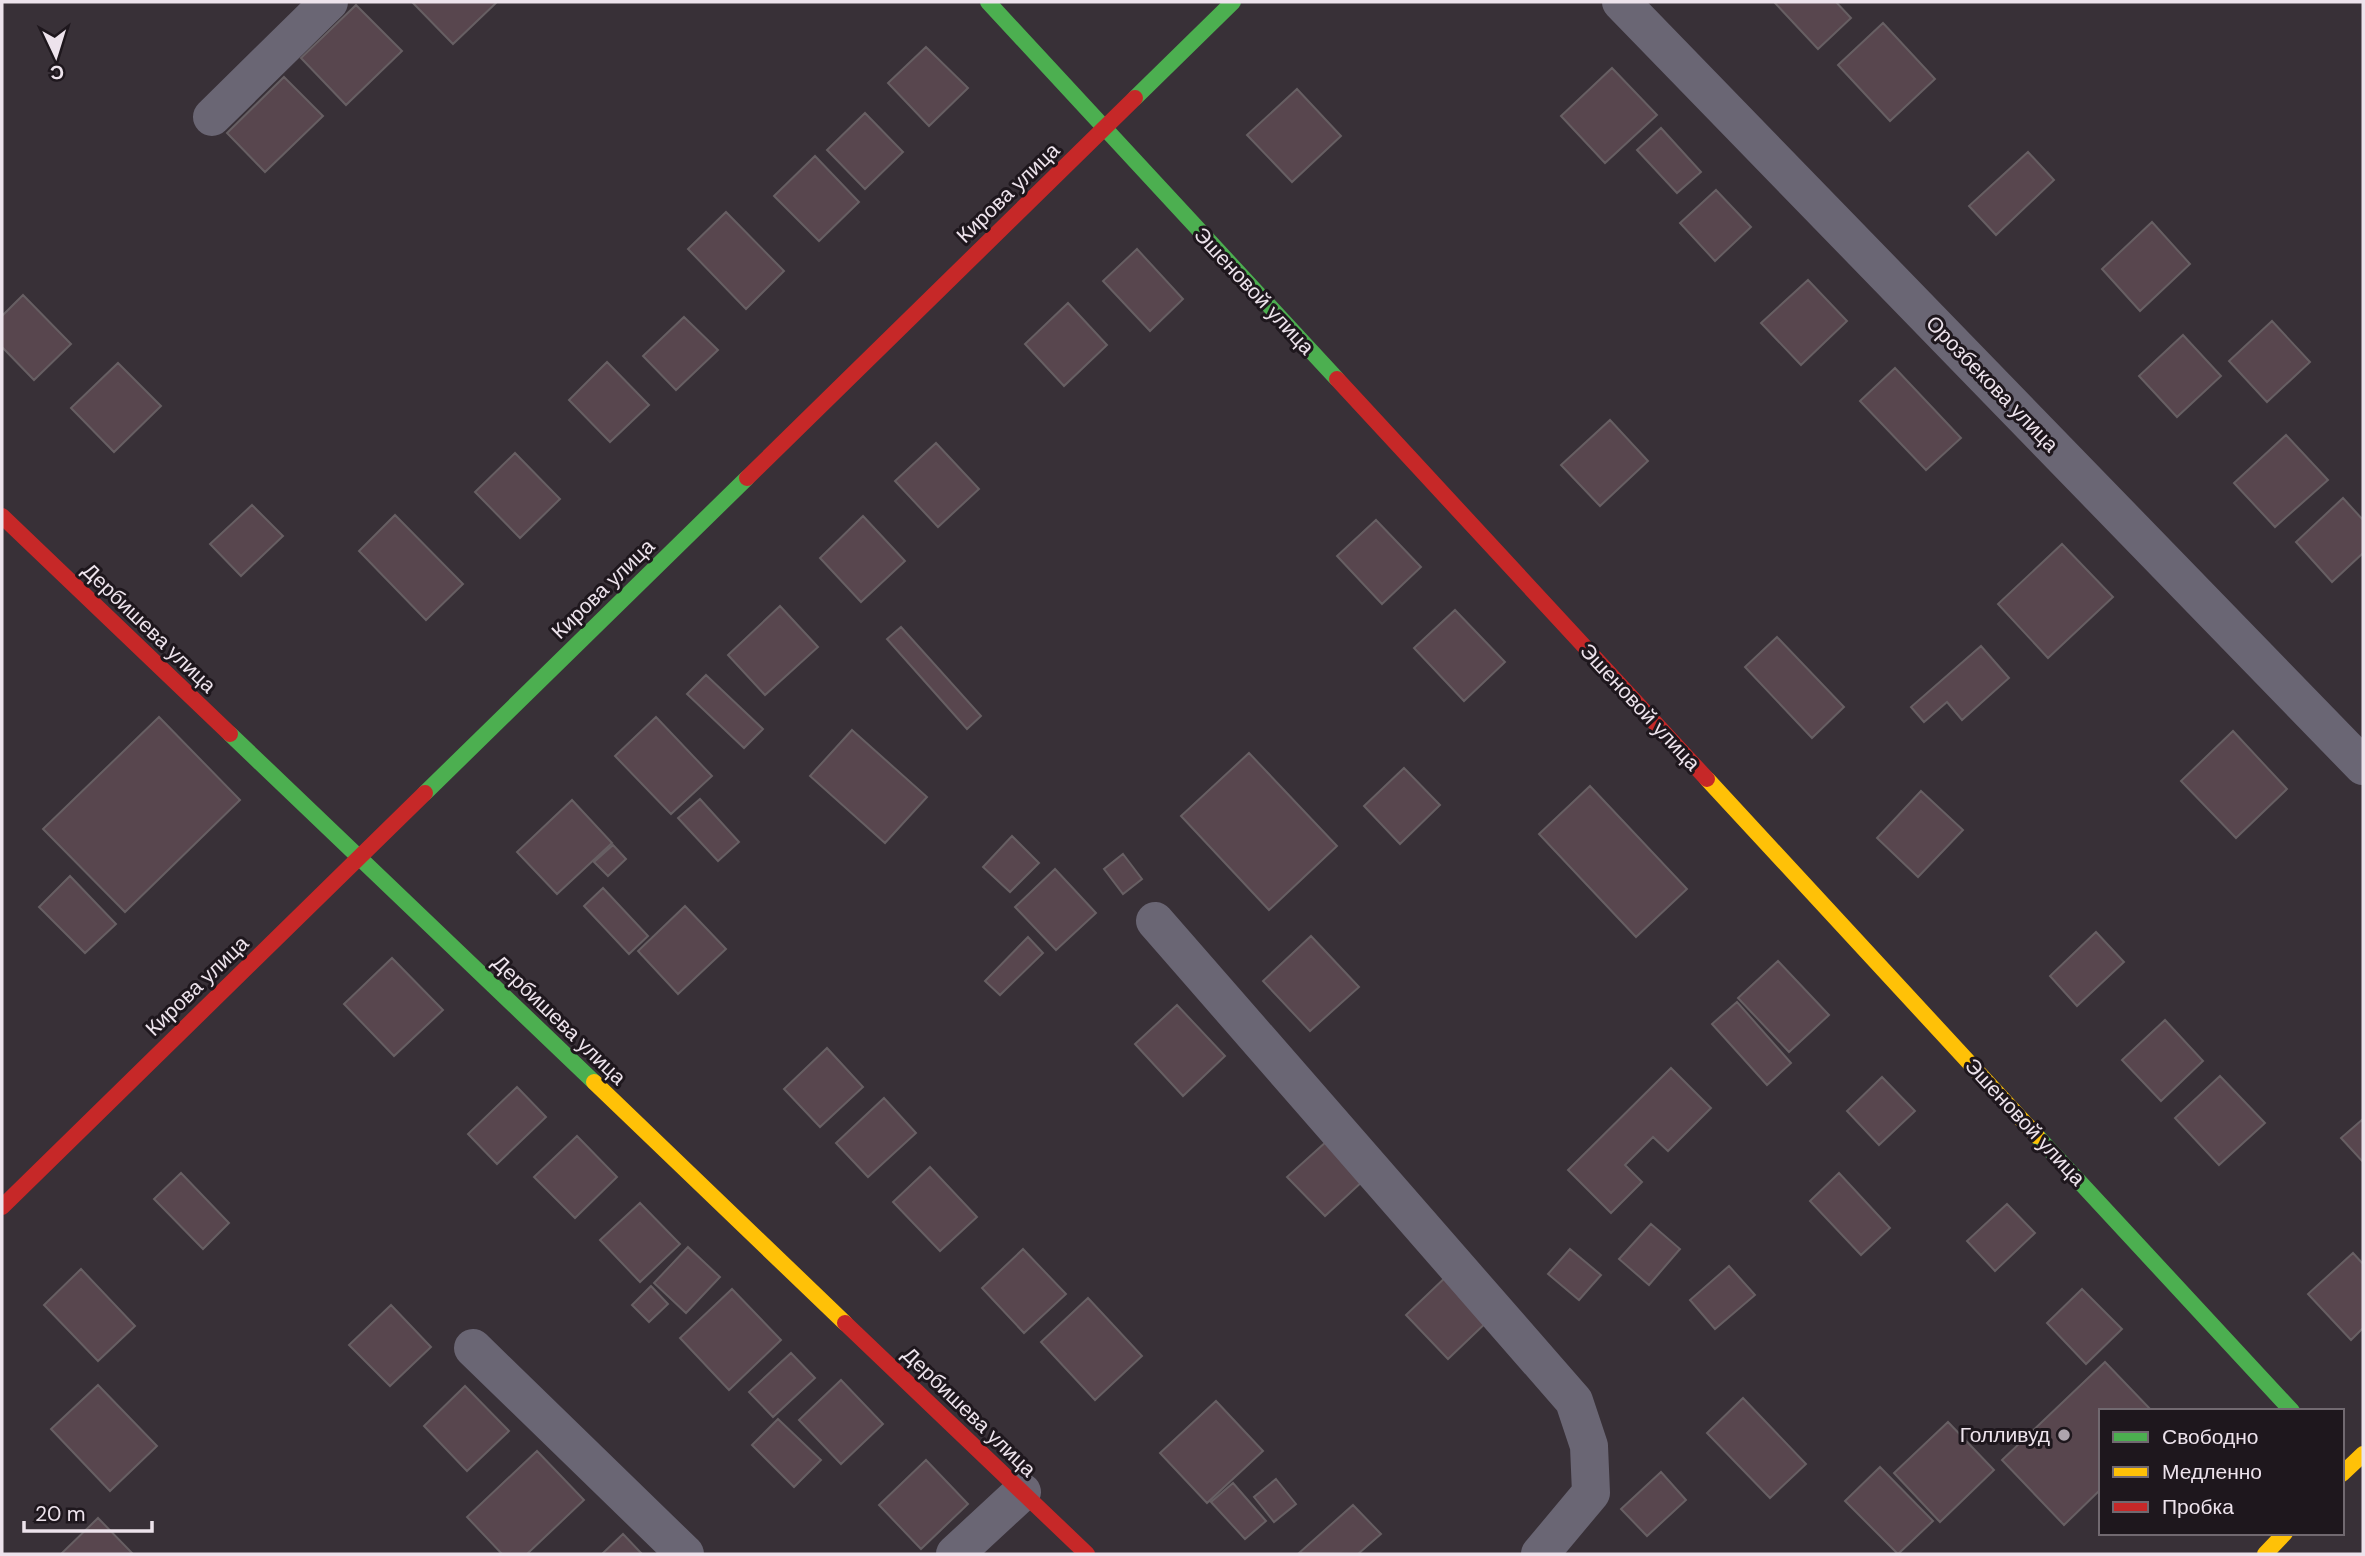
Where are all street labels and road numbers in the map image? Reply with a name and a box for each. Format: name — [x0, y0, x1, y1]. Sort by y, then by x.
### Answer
street label: Кирова улица — [950, 136, 1066, 249]
street label: Эшеновой улица — [1188, 221, 1321, 361]
street label: Орозбекова улица — [1920, 310, 2065, 458]
street label: Кирова улица — [545, 532, 661, 645]
street label: Дербишева улица — [76, 557, 222, 699]
street label: Эшеновой улица — [1574, 637, 1707, 777]
street label: Кирова улица — [139, 929, 255, 1042]
street label: Дербишева улица — [486, 949, 632, 1091]
street label: Эшеновой улица — [1959, 1052, 2092, 1192]
street label: Дербишева улица — [896, 1341, 1042, 1483]

